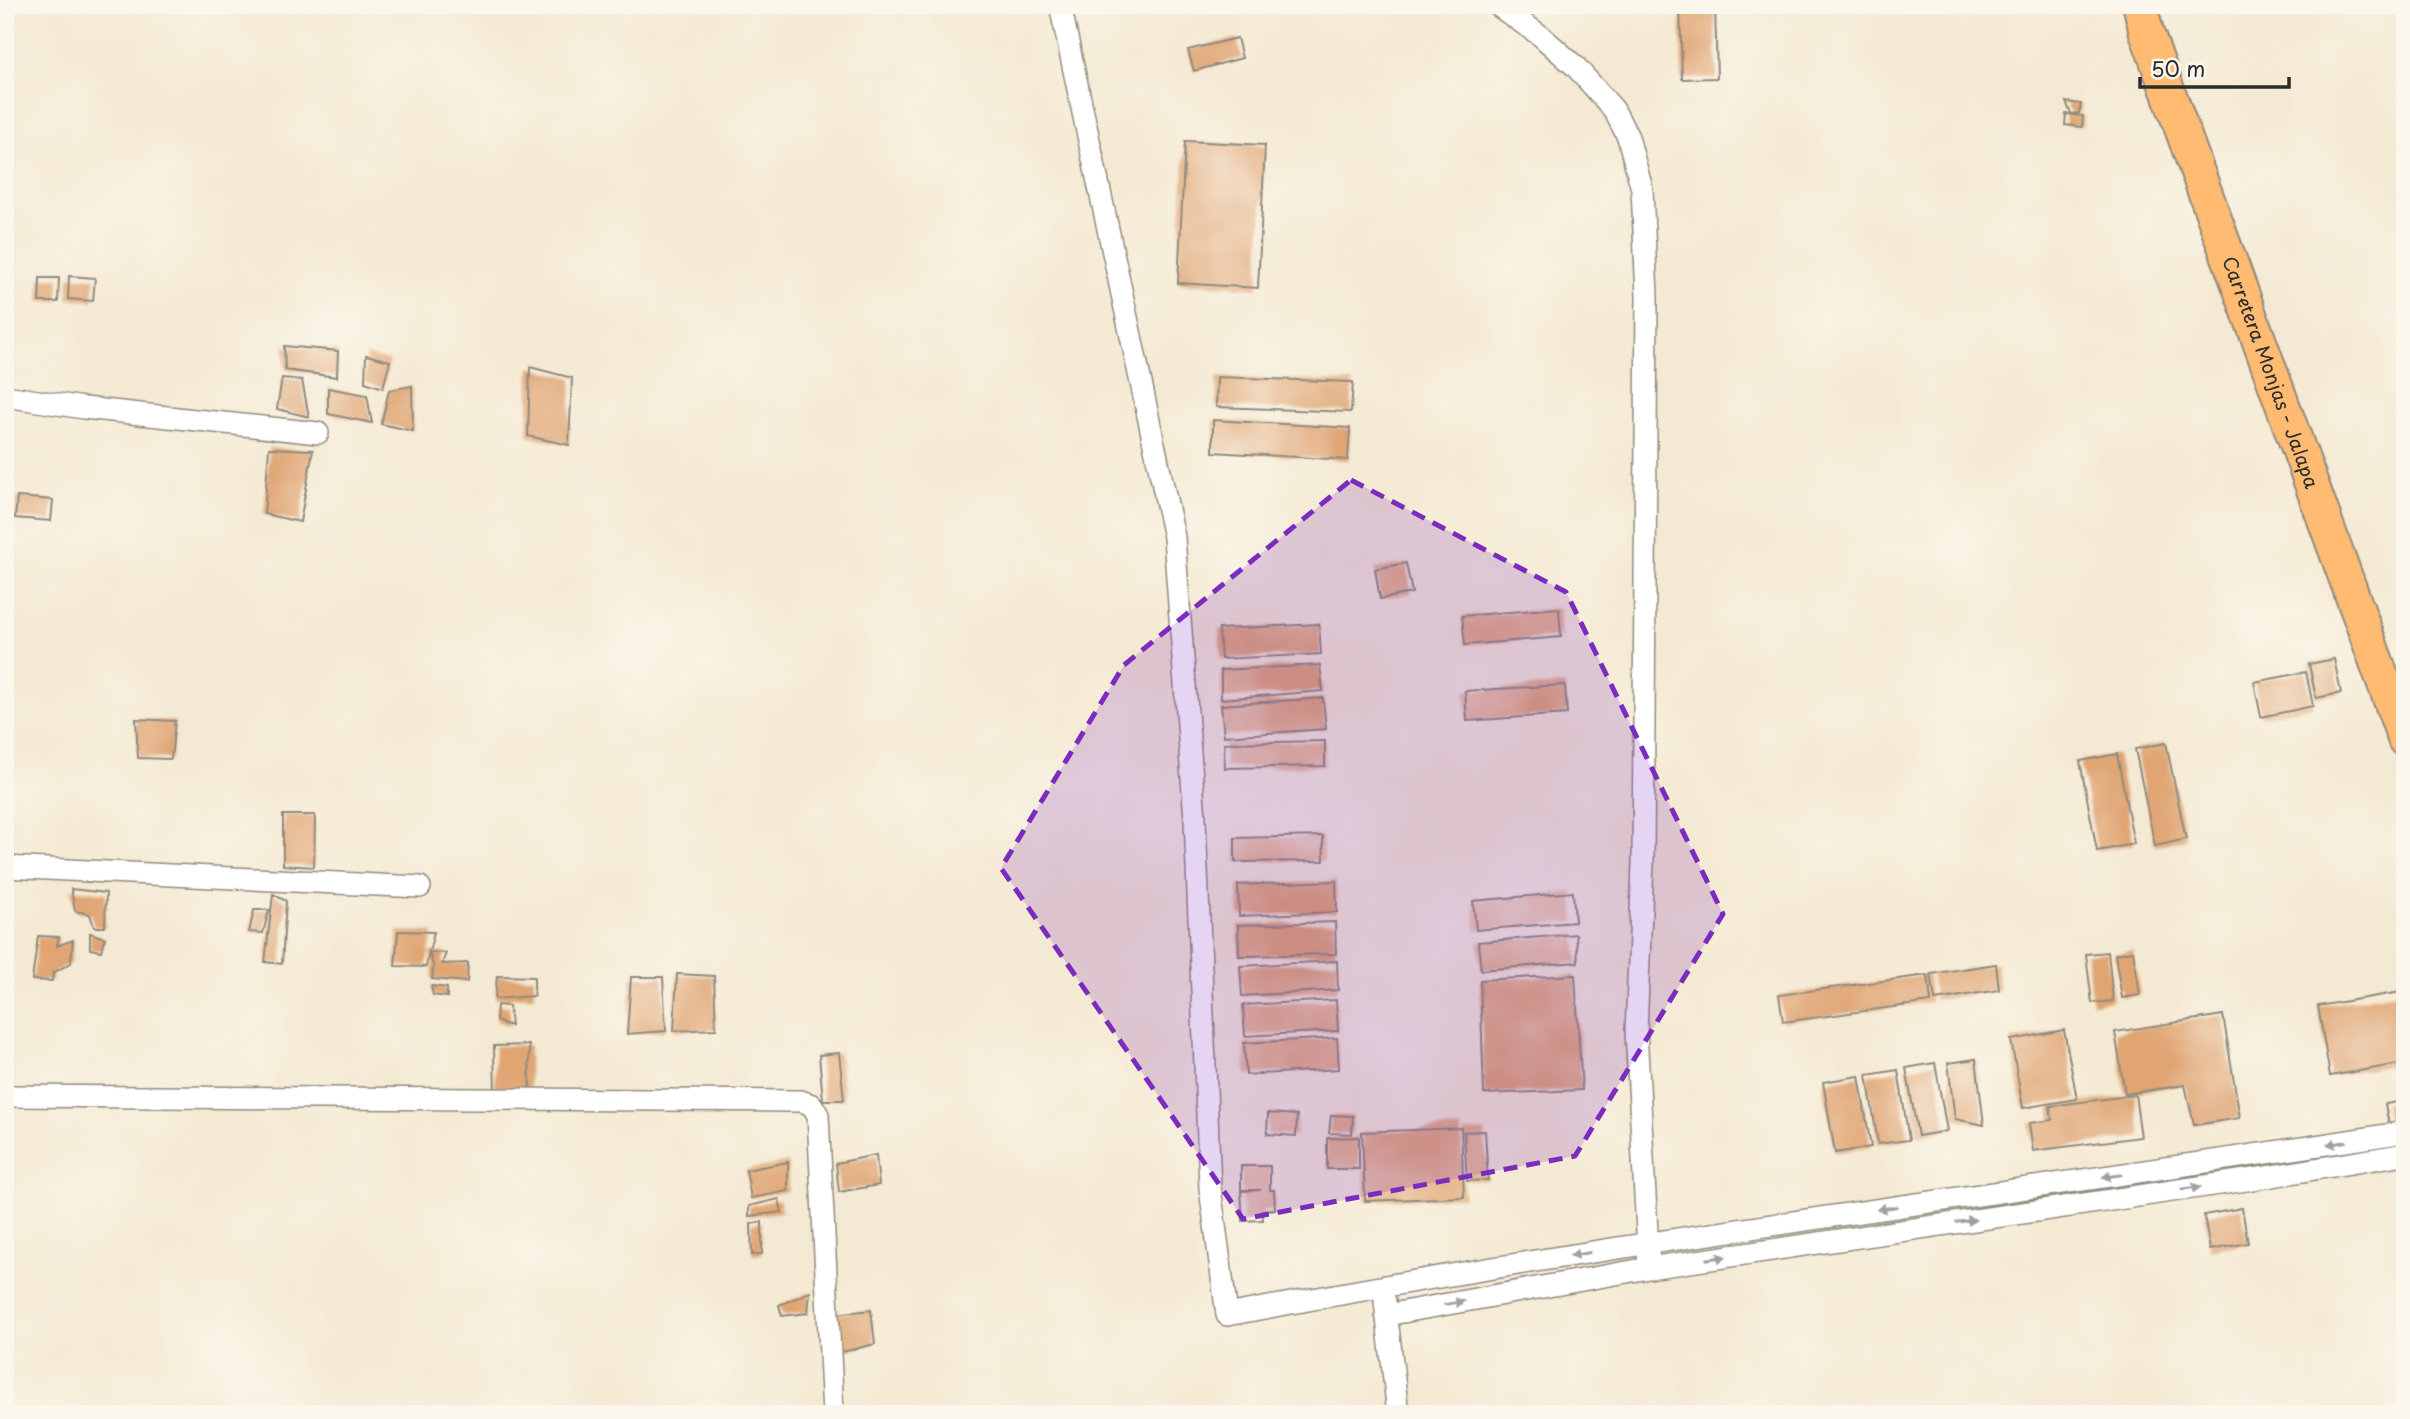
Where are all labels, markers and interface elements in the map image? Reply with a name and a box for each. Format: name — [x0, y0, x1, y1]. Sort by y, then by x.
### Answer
scale bar — [2140, 46, 2289, 90]
text: 50 m — [2151, 52, 2205, 84]
street label: Carretera Monjas - Jalapa — [2216, 252, 2327, 492]
one-way arrow — [2326, 1138, 2348, 1149]
one-way arrow — [2101, 1170, 2123, 1181]
one-way arrow — [2180, 1183, 2202, 1194]
one-way arrow — [1876, 1203, 1898, 1214]
one-way arrow — [1955, 1215, 1977, 1226]
one-way arrow — [1569, 1249, 1591, 1260]
one-way arrow — [1705, 1252, 1727, 1263]
one-way arrow — [1443, 1297, 1465, 1308]

